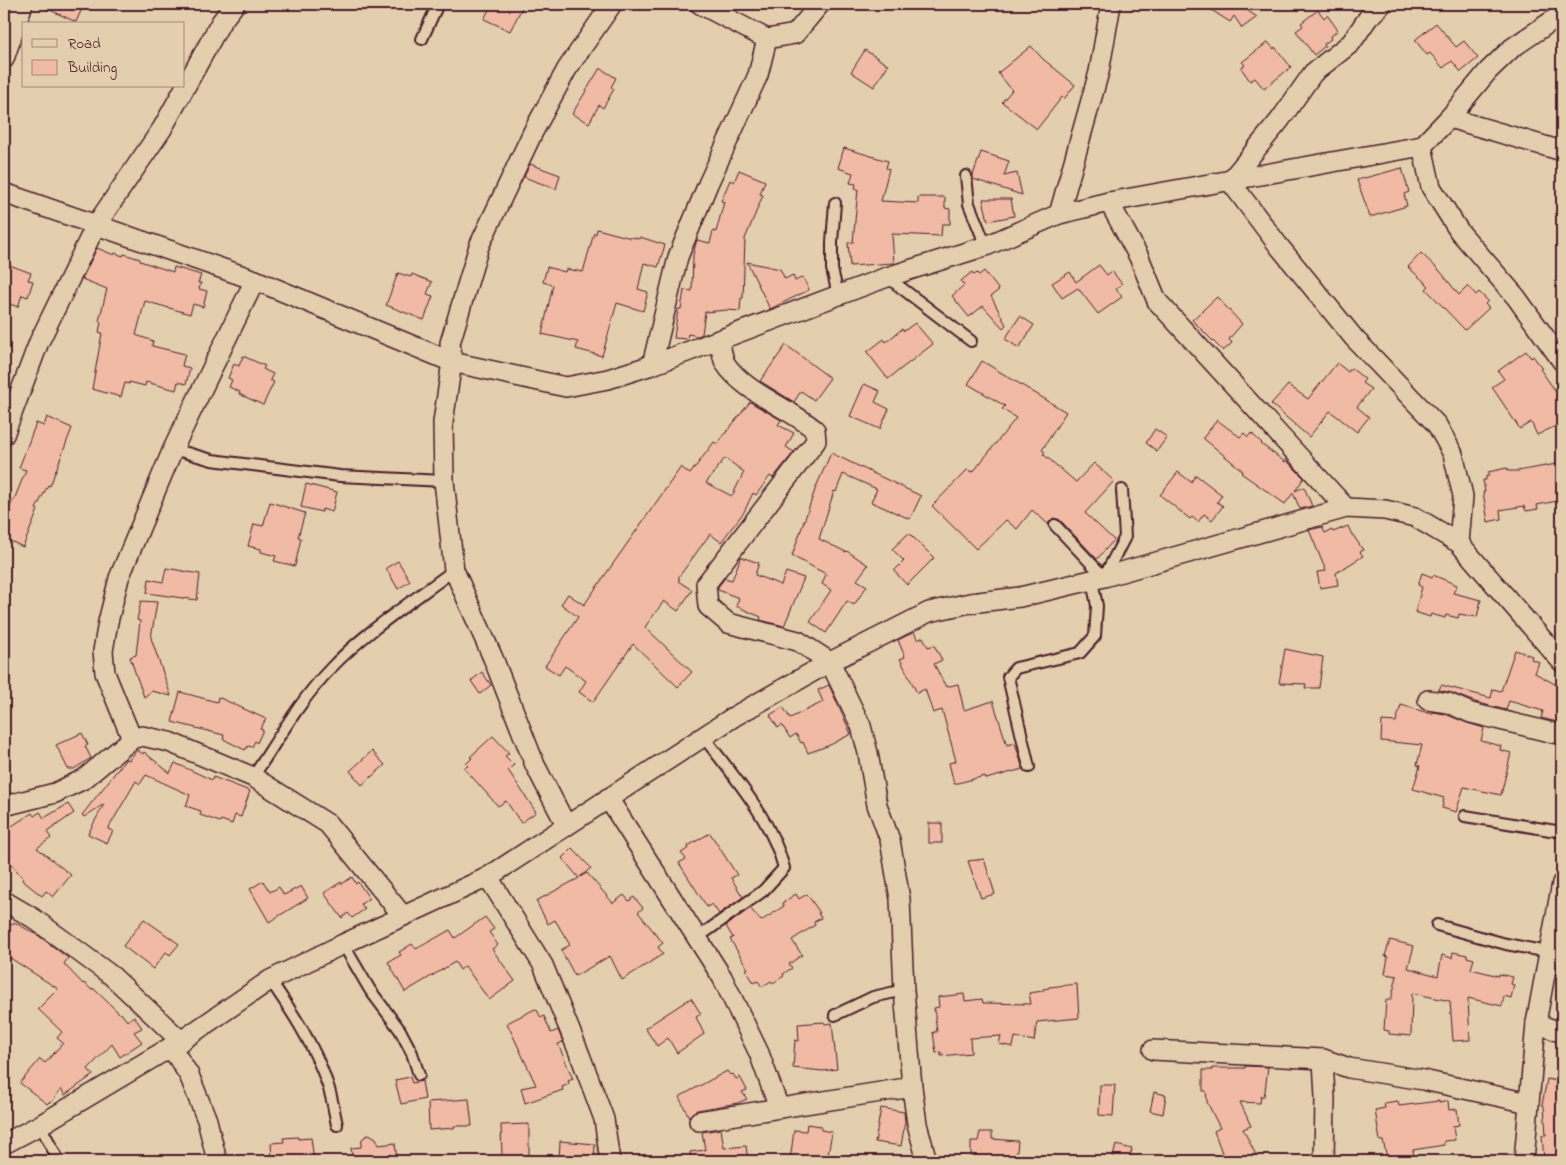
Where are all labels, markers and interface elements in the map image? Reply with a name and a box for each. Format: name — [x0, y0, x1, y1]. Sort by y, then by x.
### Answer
legend — [22, 22, 185, 88]
text: Road — [68, 33, 101, 55]
text: Building — [67, 57, 117, 80]

